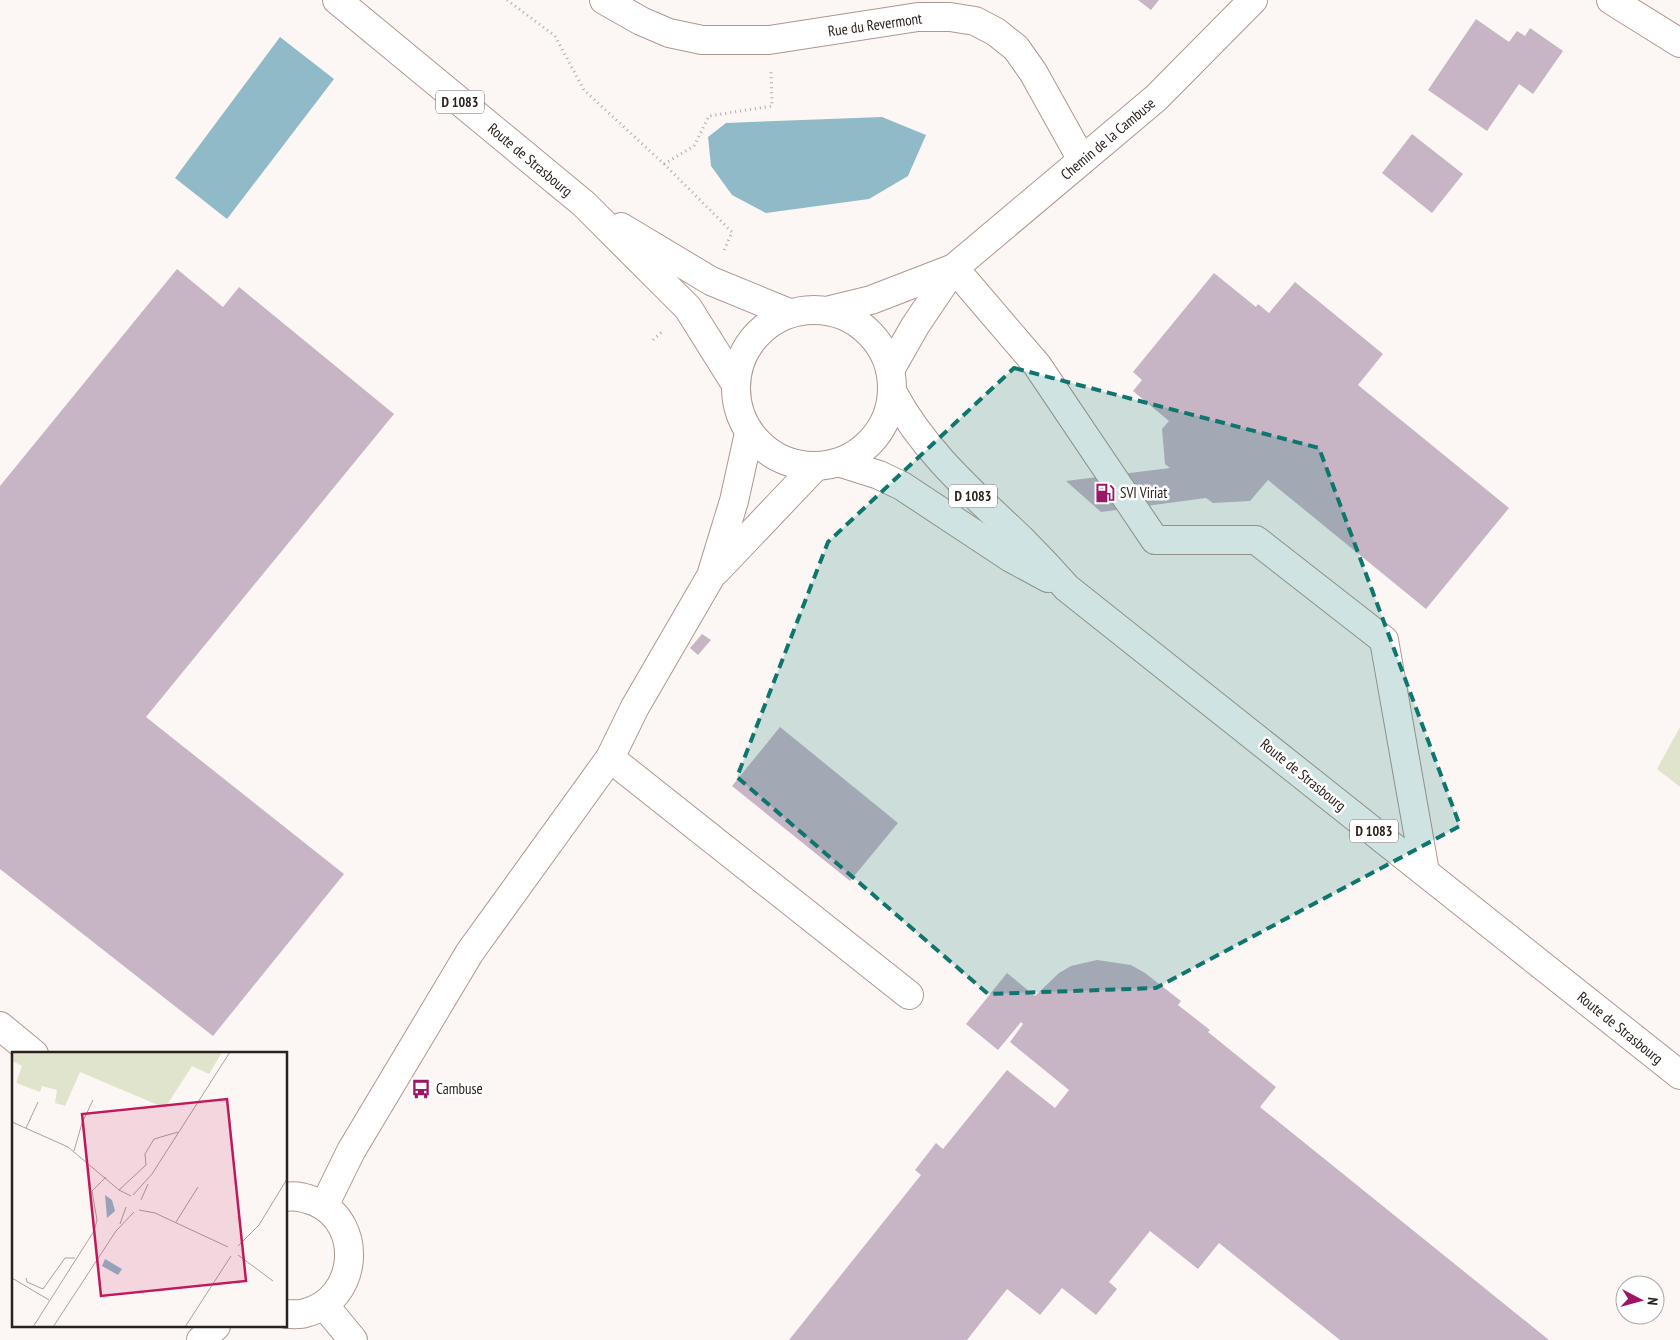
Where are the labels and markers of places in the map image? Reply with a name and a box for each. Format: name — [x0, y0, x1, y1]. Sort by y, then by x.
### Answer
fuel station icon: SVI Viriat — [1094, 482, 1116, 504]
place label: SVI Viriat — [1120, 483, 1167, 502]
bus stop icon: Cambuse — [410, 1078, 432, 1100]
place label: Cambuse — [436, 1079, 483, 1098]

